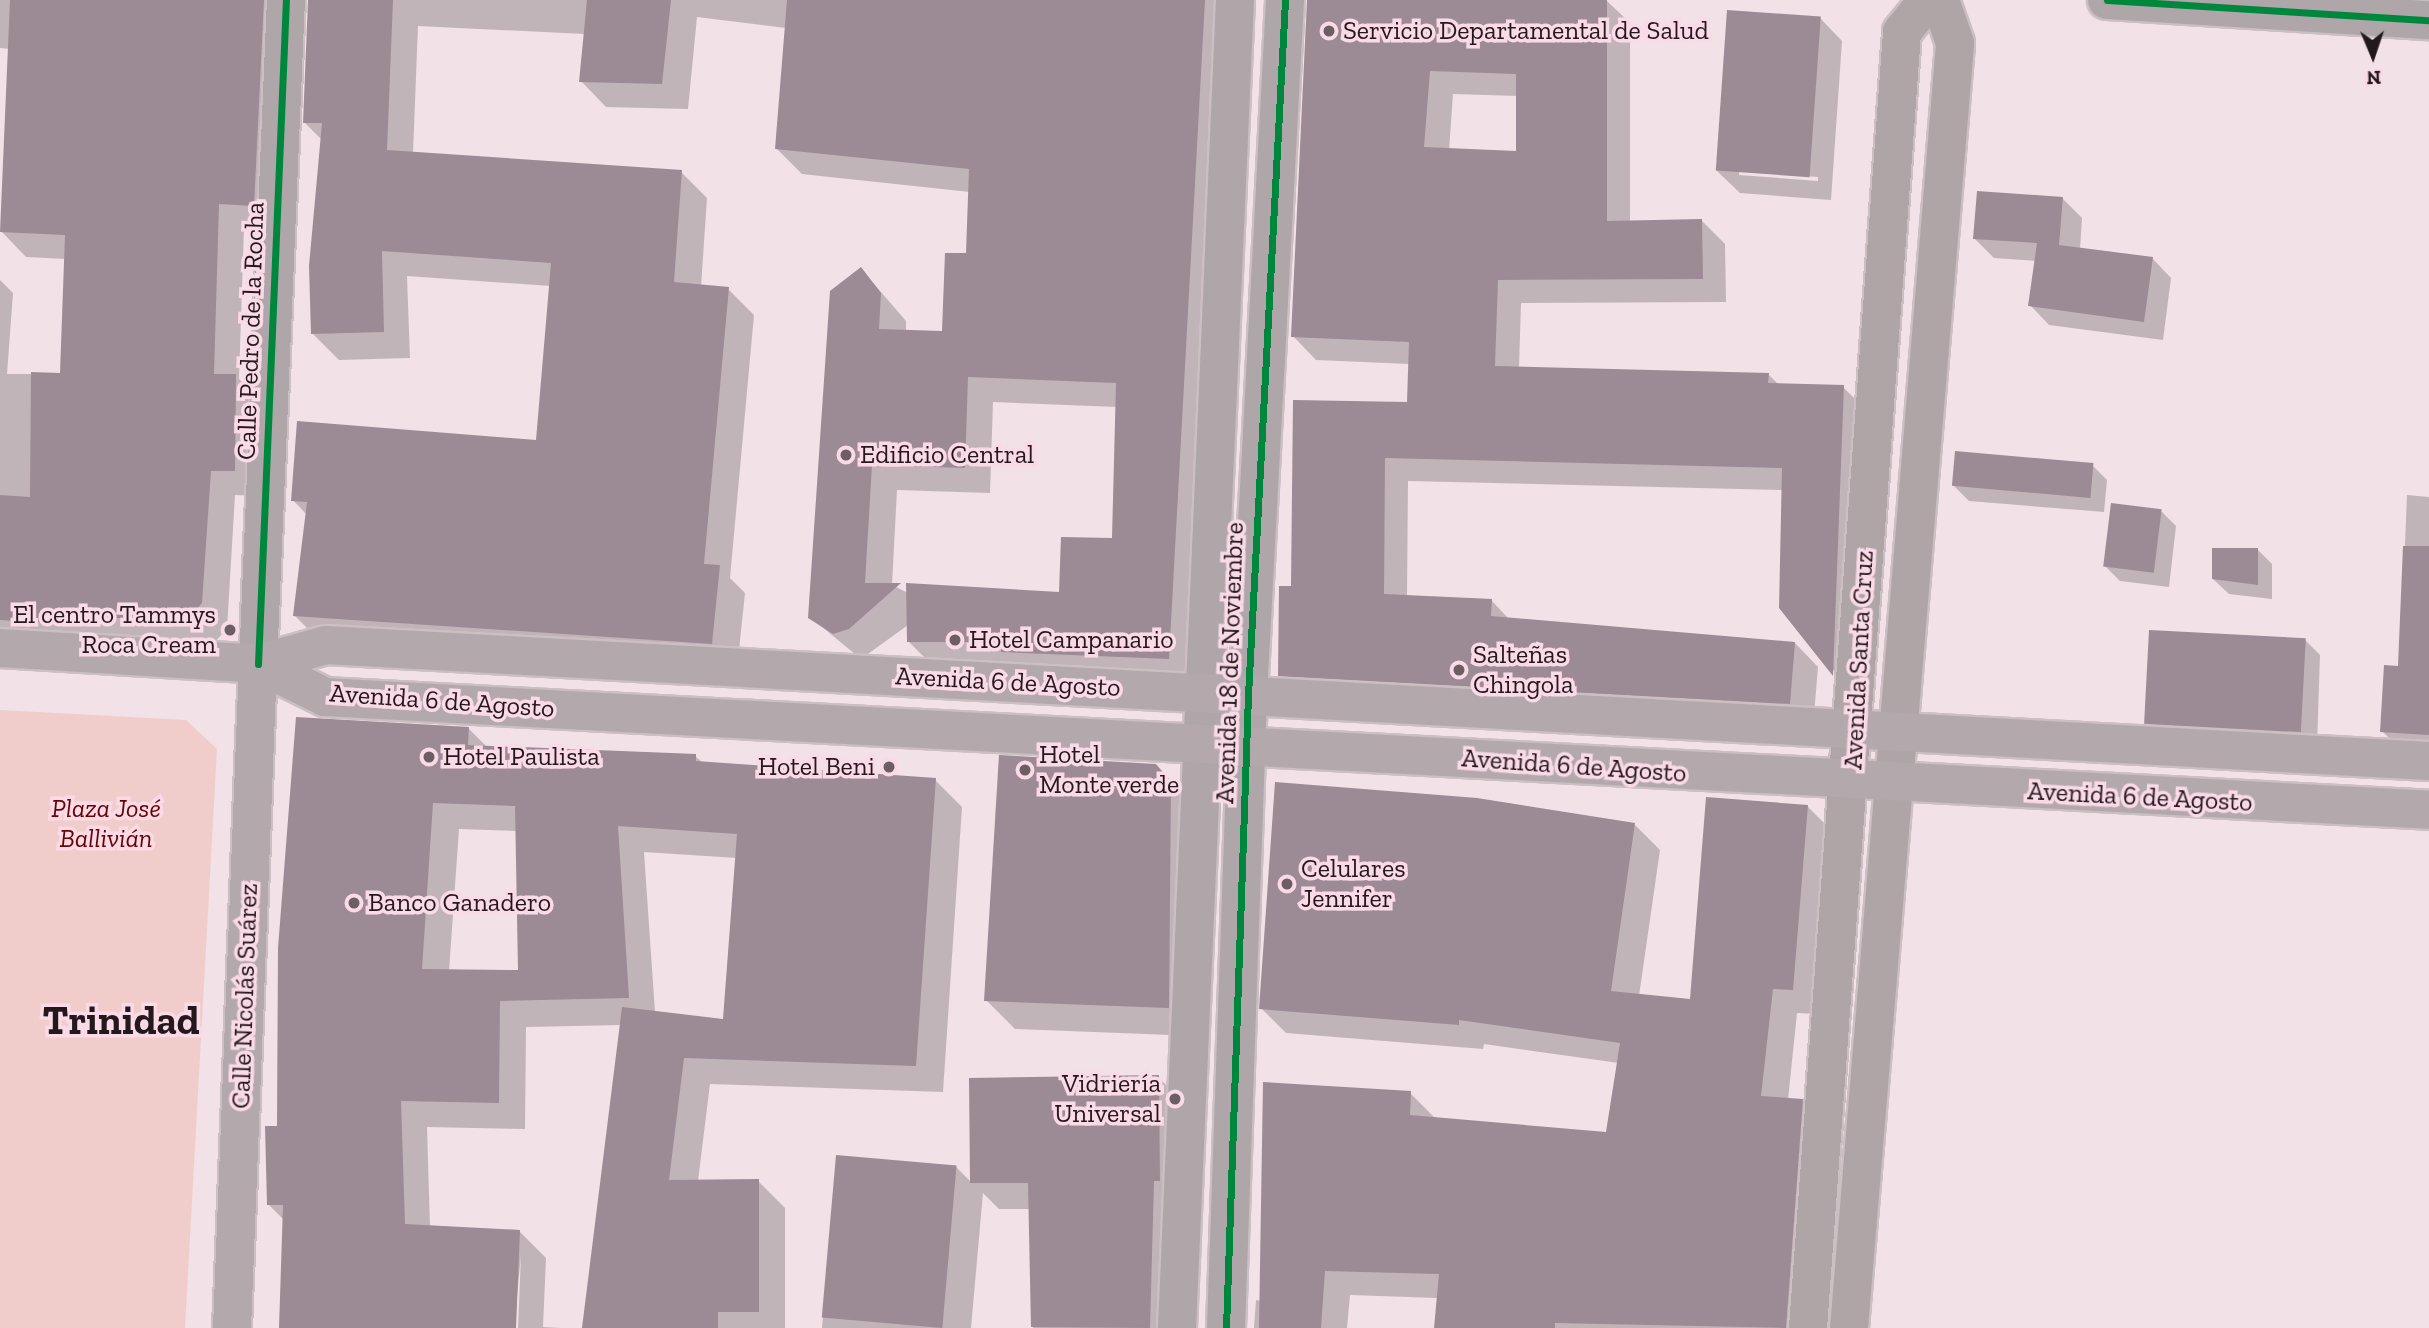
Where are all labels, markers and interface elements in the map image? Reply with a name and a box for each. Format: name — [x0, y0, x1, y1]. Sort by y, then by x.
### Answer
place label: Servicio Departamental de Salud — [1343, 15, 1709, 47]
north arrow — [2338, 21, 2408, 91]
marker: Servicio Departamental de Salud — [1321, 23, 1337, 39]
text: N — [2366, 66, 2381, 89]
street label: Calle Pedro de la Rocha — [231, 201, 271, 461]
place label: Edificio Central — [860, 439, 1034, 471]
marker: Edificio Central — [838, 447, 854, 463]
street label: Avenida 18 de Noviembre — [1209, 522, 1251, 804]
street label: Avenida Santa Cruz — [1838, 550, 1880, 770]
place label: El centro Tammys Roca Cream — [12, 599, 216, 660]
marker: El centro Tammys Roca Cream — [222, 622, 238, 638]
place label: Hotel Campanario — [969, 624, 1174, 656]
marker: Hotel Campanario — [947, 632, 963, 648]
place label: Salteñas Chingola — [1473, 639, 1574, 700]
street label: Avenida 6 de Agosto — [894, 661, 1122, 703]
marker: Salteñas Chingola — [1451, 662, 1467, 678]
street label: Avenida 6 de Agosto — [328, 678, 556, 724]
place label: Hotel Monte verde — [1039, 739, 1180, 800]
place label: Hotel Paulista — [443, 741, 600, 773]
street label: Avenida 6 de Agosto — [1460, 743, 1688, 789]
marker: Hotel Paulista — [421, 749, 437, 765]
place label: Hotel Beni — [758, 751, 875, 783]
marker: Hotel Beni — [881, 759, 897, 775]
marker: Hotel Monte verde — [1017, 762, 1033, 778]
street label: Avenida 6 de Agosto — [2026, 776, 2254, 818]
park label: Plaza José Ballivián — [51, 793, 161, 854]
place label: Celulares Jennifer — [1301, 853, 1406, 914]
marker: Celulares Jennifer — [1279, 876, 1295, 892]
street label: Calle Nicolás Suárez — [225, 883, 265, 1109]
place label: Banco Ganadero — [368, 887, 551, 919]
marker: Banco Ganadero — [346, 895, 362, 911]
district label: Trinidad — [42, 996, 200, 1044]
place label: Vidriería Universal — [1054, 1068, 1161, 1130]
marker: Vidriería Universal — [1167, 1091, 1183, 1107]

